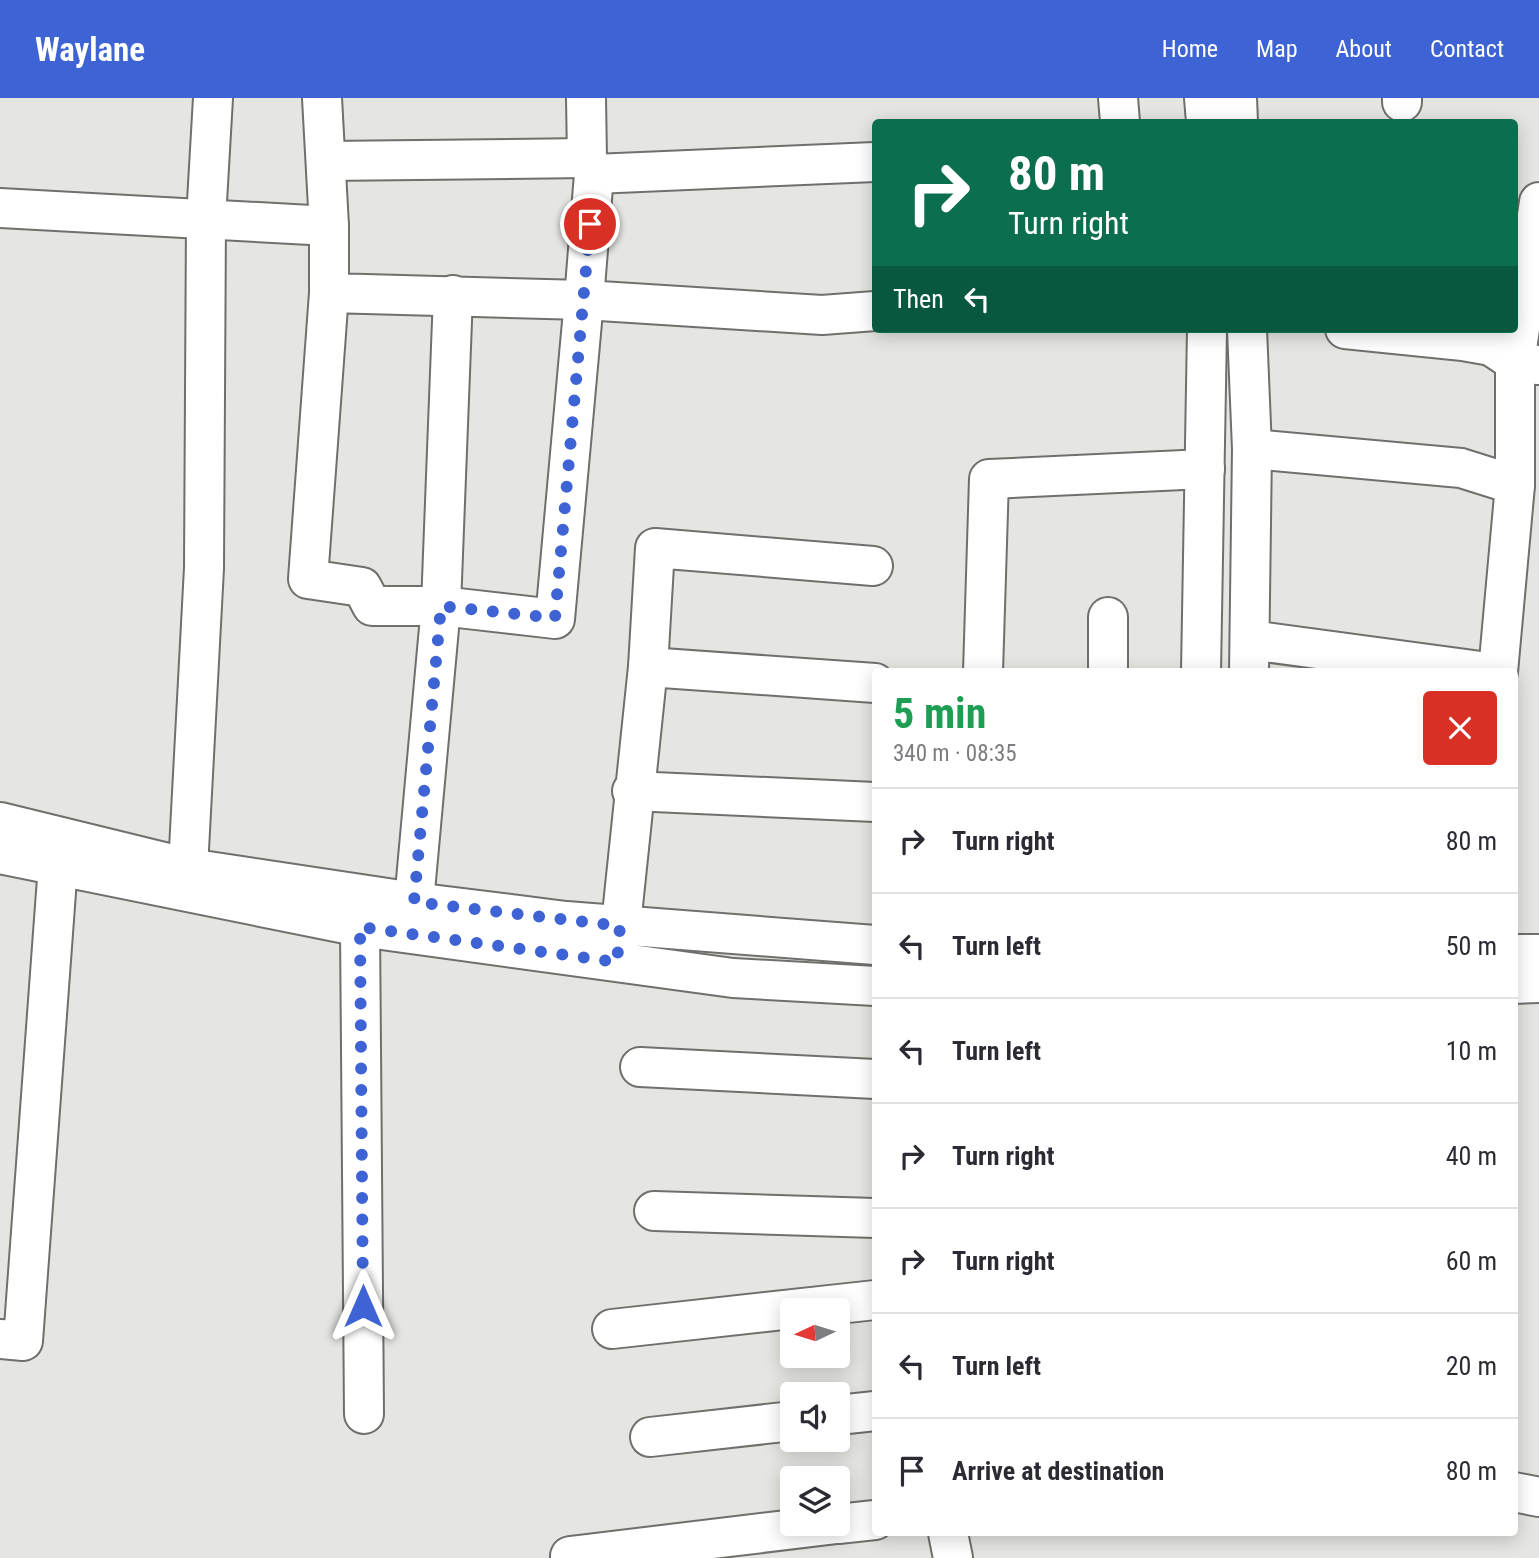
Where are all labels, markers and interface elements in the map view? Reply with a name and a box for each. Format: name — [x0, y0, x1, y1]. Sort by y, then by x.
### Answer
text: Waylane — [35, 30, 145, 69]
text: Home — [1162, 35, 1218, 63]
text: Map — [1256, 35, 1298, 63]
text: About — [1336, 35, 1392, 63]
text: Contact — [1430, 35, 1504, 63]
text: 80 m — [1008, 145, 1105, 202]
icon: right — [893, 147, 984, 238]
pin — [560, 194, 620, 254]
text: Turn right — [1008, 204, 1129, 242]
icon: arrive — [571, 205, 609, 243]
icon: left — [958, 280, 996, 318]
text: Then — [893, 284, 944, 314]
text: 5 min — [893, 689, 986, 738]
button: close — [1423, 691, 1497, 765]
text: 340 m · 08:35 — [893, 740, 1017, 767]
icon: right — [893, 822, 931, 860]
text: Turn right — [952, 826, 1054, 856]
text: 80 m — [1446, 826, 1497, 856]
icon: left — [893, 927, 931, 965]
text: Turn left — [952, 931, 1041, 961]
text: 50 m — [1446, 931, 1497, 961]
icon: left — [893, 1032, 931, 1070]
text: Turn left — [952, 1036, 1041, 1066]
text: 10 m — [1446, 1036, 1497, 1066]
icon: right — [893, 1137, 931, 1175]
text: Turn right — [952, 1141, 1054, 1171]
text: 40 m — [1446, 1141, 1497, 1171]
icon: right — [893, 1242, 931, 1280]
text: Turn right — [952, 1246, 1054, 1276]
text: 60 m — [1446, 1246, 1497, 1276]
position arrow — [326, 1269, 400, 1343]
north arrow — [780, 1298, 850, 1368]
map controls — [780, 1298, 850, 1536]
icon: left — [893, 1347, 931, 1385]
text: Turn left — [952, 1351, 1041, 1381]
text: 20 m — [1446, 1351, 1497, 1381]
button: sound — [780, 1382, 850, 1452]
icon: arrive — [893, 1452, 931, 1490]
text: Arrive at destination — [952, 1456, 1164, 1486]
text: 80 m — [1446, 1456, 1497, 1486]
button: layers — [780, 1466, 850, 1536]

